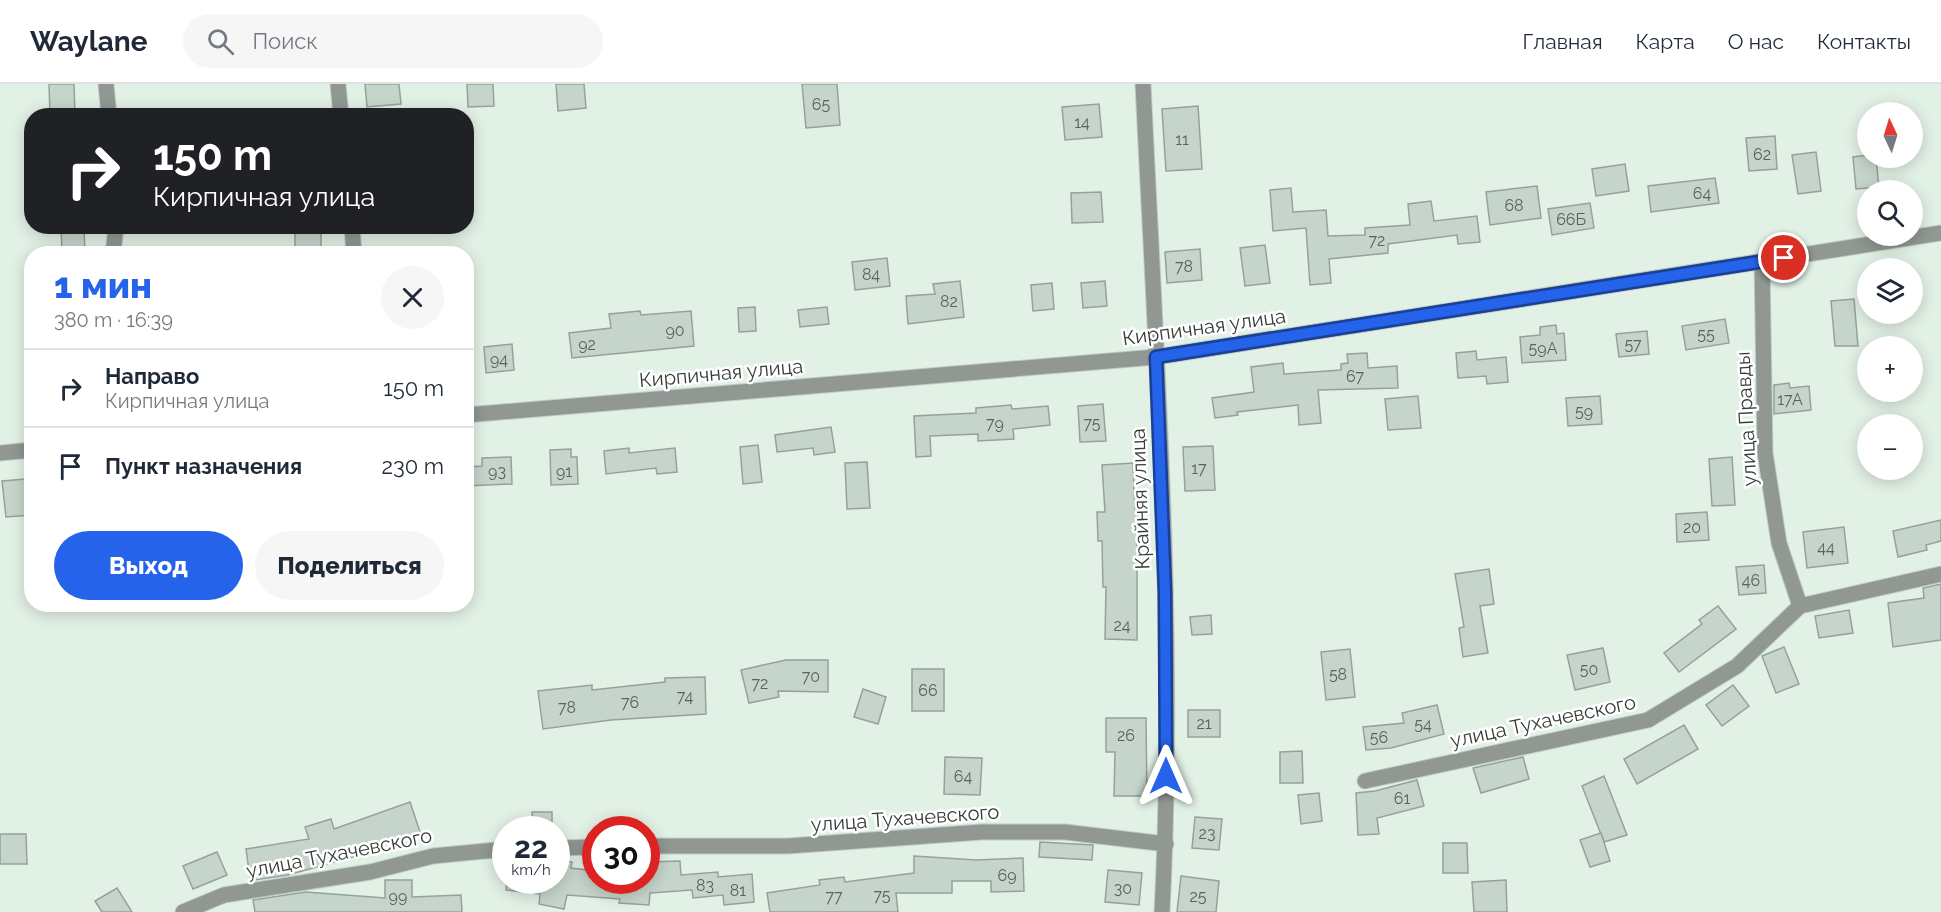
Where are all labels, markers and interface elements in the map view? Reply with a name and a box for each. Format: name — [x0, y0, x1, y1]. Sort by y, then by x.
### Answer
search box — [183, 14, 603, 68]
text: Waylane — [30, 25, 147, 58]
icon: search — [204, 25, 237, 58]
text: Поиск — [252, 28, 318, 54]
text: Главная — [1523, 29, 1603, 54]
text: Карта — [1636, 29, 1695, 54]
text: О нас — [1728, 29, 1784, 54]
text: Контакты — [1817, 29, 1911, 54]
house number: 65 — [812, 95, 830, 114]
north arrow — [1857, 102, 1923, 168]
map controls — [1857, 102, 1923, 480]
house number: 14 — [1074, 113, 1090, 132]
house number: 11 — [1175, 130, 1189, 149]
text: 150 m — [153, 131, 272, 180]
icon: right — [54, 132, 132, 210]
house number: 62 — [1753, 145, 1771, 164]
button: search — [1857, 180, 1923, 246]
text: Кирпичная улица — [153, 181, 375, 212]
house number: 64 — [1693, 184, 1711, 203]
house number: 68 — [1504, 196, 1524, 215]
house number: 66Б — [1556, 210, 1586, 229]
house number: 72 — [1369, 231, 1385, 250]
pin — [1758, 232, 1809, 283]
icon: arrive — [1767, 241, 1800, 274]
house number: 78 — [1175, 257, 1193, 276]
button: layers — [1857, 258, 1923, 324]
text: 1 мин — [54, 264, 152, 306]
house number: 84 — [862, 265, 880, 284]
button: close — [381, 266, 444, 329]
house number: 82 — [940, 292, 958, 311]
street label: Кирпичная улица — [1121, 304, 1287, 350]
text: 380 m · 16:39 — [54, 308, 173, 332]
house number: 90 — [665, 321, 685, 340]
house number: 55 — [1697, 325, 1715, 344]
house number: 92 — [578, 335, 596, 354]
house number: 57 — [1624, 335, 1642, 354]
button: + — [1857, 336, 1923, 402]
house number: 59А — [1529, 339, 1558, 358]
house number: 94 — [490, 350, 508, 369]
street label: улица Правды — [1730, 351, 1762, 487]
street label: Кирпичная улица — [638, 354, 804, 392]
text: Направо — [105, 363, 199, 389]
house number: 67 — [1346, 367, 1365, 386]
icon: right — [54, 372, 87, 405]
text: 150 m — [383, 375, 444, 401]
text: Кирпичная улица — [105, 389, 270, 413]
house number: 17А — [1777, 390, 1803, 409]
house number: 59 — [1575, 402, 1593, 421]
house number: 79 — [986, 414, 1004, 433]
house number: 75 — [1083, 414, 1101, 433]
button: − — [1857, 414, 1923, 480]
street label: Крайняя улица — [1126, 428, 1154, 570]
icon: arrive — [54, 450, 87, 483]
text: Пункт назначения — [105, 453, 302, 479]
text: 230 m — [381, 453, 444, 479]
house number: 17 — [1191, 459, 1207, 478]
house number: 93 — [488, 462, 506, 481]
house number: 91 — [556, 462, 572, 481]
house number: 20 — [1683, 518, 1701, 537]
button: Выход — [54, 531, 243, 600]
button: Поделиться — [255, 531, 444, 600]
house number: 44 — [1817, 538, 1835, 557]
house number: 46 — [1742, 571, 1760, 590]
house number: 24 — [1113, 616, 1131, 635]
house number: 50 — [1580, 660, 1598, 679]
house number: 58 — [1329, 665, 1347, 684]
house number: 70 — [802, 667, 820, 686]
house number: 72 — [752, 674, 768, 693]
house number: 66 — [918, 681, 938, 700]
house number: 74 — [677, 687, 693, 706]
street label: улица Тухачевского — [1448, 690, 1638, 752]
house number: 76 — [621, 693, 639, 712]
house number: 78 — [558, 698, 576, 717]
house number: 21 — [1196, 714, 1212, 733]
house number: 54 — [1414, 715, 1432, 734]
house number: 26 — [1117, 726, 1135, 745]
house number: 56 — [1370, 728, 1388, 747]
position arrow — [1134, 744, 1198, 808]
house number: 64 — [954, 767, 972, 786]
house number: 61 — [1394, 789, 1410, 808]
street label: улица Тухачевского — [810, 799, 1000, 837]
speed limit sign: 30 — [582, 816, 660, 894]
street label: улица Тухачевского — [244, 823, 434, 883]
house number: 23 — [1199, 824, 1215, 843]
text: 22 — [514, 830, 548, 865]
text: km/h — [511, 861, 551, 879]
house number: 69 — [997, 866, 1017, 885]
house number: 83 — [696, 876, 714, 895]
house number: 30 — [1114, 879, 1132, 898]
house number: 81 — [730, 881, 746, 900]
house number: 75 — [873, 886, 891, 905]
house number: 99 — [389, 887, 407, 906]
house number: 77 — [825, 887, 843, 906]
house number: 25 — [1189, 887, 1207, 906]

